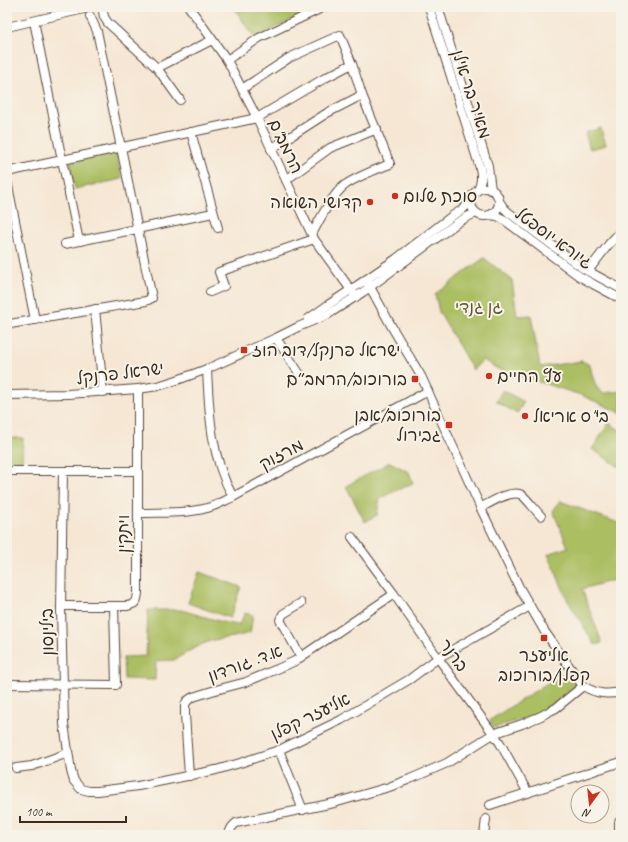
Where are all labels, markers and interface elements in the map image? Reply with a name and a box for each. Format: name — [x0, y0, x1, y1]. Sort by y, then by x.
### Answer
street label: מאיר בר אילן — [447, 47, 496, 141]
street label: הרמב"ם — [264, 115, 307, 177]
place label: סוכת שלום — [403, 186, 477, 207]
marker: סוכת שלום — [390, 191, 400, 201]
place label: קדושי השואה — [270, 192, 362, 213]
marker: קדושי השואה — [365, 197, 375, 207]
street label: גיורא יוספטל — [511, 203, 597, 274]
park label: גן גנדי — [455, 297, 503, 318]
place label: ישראל פרנקל/דוב הוז — [252, 340, 400, 361]
marker: ישראל פרנקל/דוב הוז — [239, 345, 249, 355]
street label: ישראל פרנקל — [75, 358, 165, 389]
place label: עץ החיים — [497, 366, 562, 387]
place label: בורוכוב/הרמב״ם — [286, 369, 407, 390]
marker: עץ החיים — [484, 371, 494, 381]
marker: בורוכוב/הרמב״ם — [410, 374, 420, 384]
place label: בורוכוב/אבן גבירול — [354, 405, 441, 446]
place label: בי"ס אריאל — [533, 406, 609, 427]
marker: בי"ס אריאל — [520, 411, 530, 421]
marker: בורוכוב/אבן גבירול — [444, 420, 454, 430]
street label: מרזוק — [255, 434, 307, 475]
street label: ויתקין — [113, 515, 134, 553]
street label: בילינסון — [37, 608, 58, 656]
marker: אליעזר קפלן/בורוכוב — [539, 633, 549, 643]
street label: ברנר — [435, 635, 473, 676]
street label: א.ד. גורדון — [205, 640, 285, 687]
place label: אליעזר קפלן/בורוכוב — [498, 645, 590, 686]
street label: אליעזר קפלן — [267, 688, 354, 745]
north arrow — [570, 784, 610, 824]
scale bar — [20, 798, 126, 824]
text: 100 m — [26, 804, 53, 820]
text: N — [580, 805, 593, 821]

